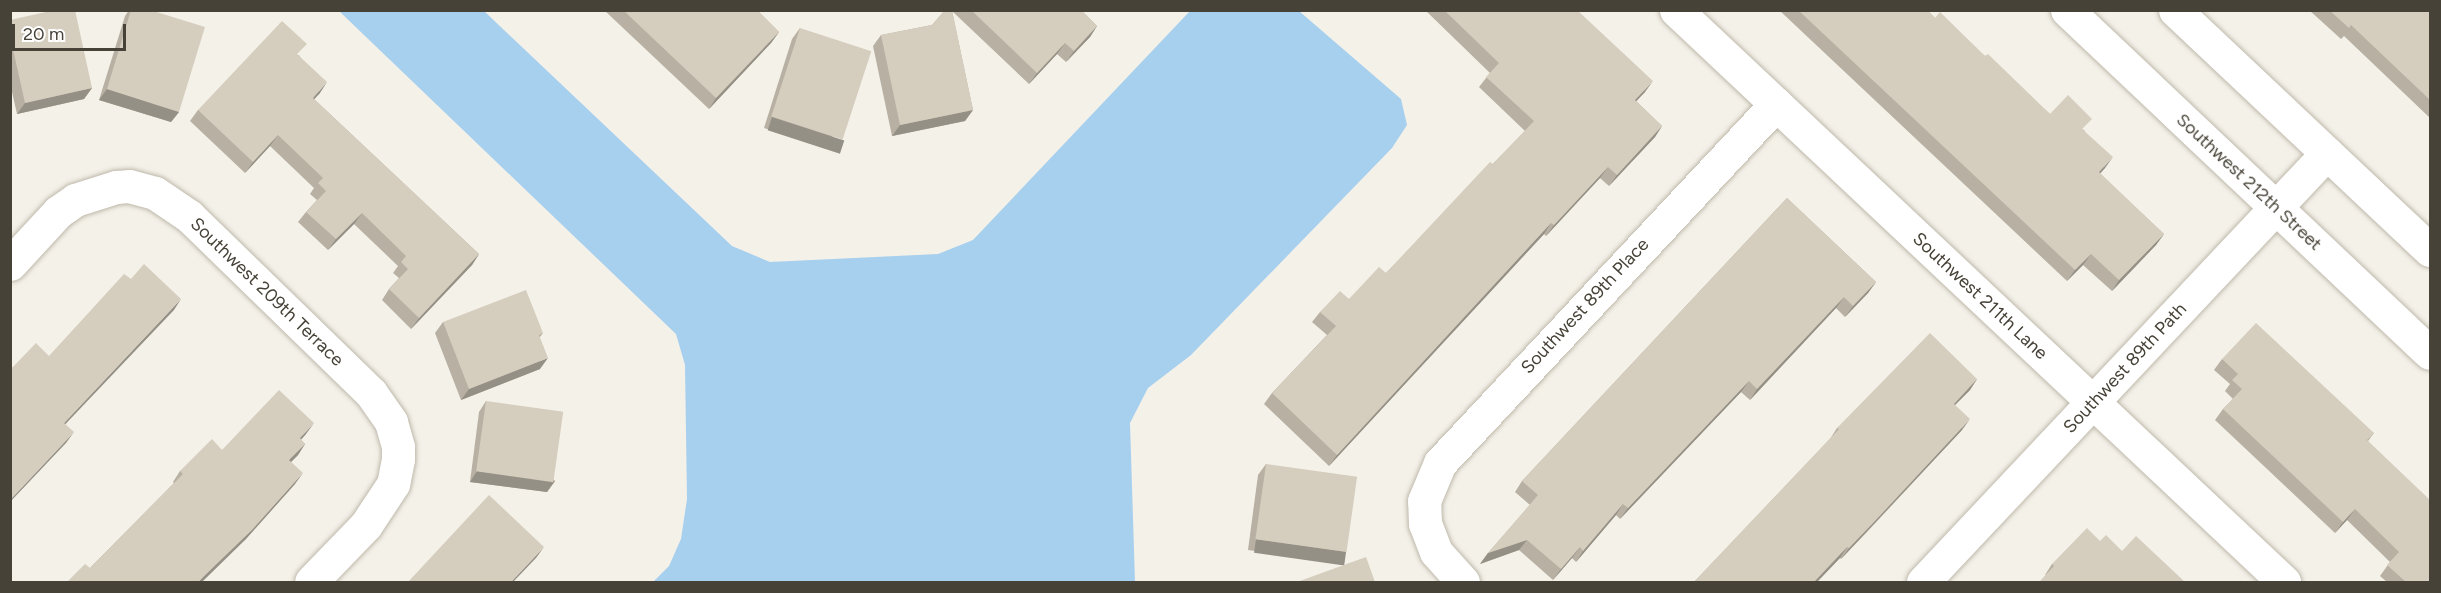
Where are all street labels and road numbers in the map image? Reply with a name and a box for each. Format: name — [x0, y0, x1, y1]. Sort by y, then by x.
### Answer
street label: Southwest 212th Street — [2172, 109, 2326, 255]
street label: Southwest 209th Terrace — [186, 213, 348, 371]
street label: Southwest 211th Lane — [1908, 228, 2052, 364]
street label: Southwest 89th Place — [1517, 234, 1653, 378]
street label: Southwest 89th Path — [2059, 298, 2191, 438]

